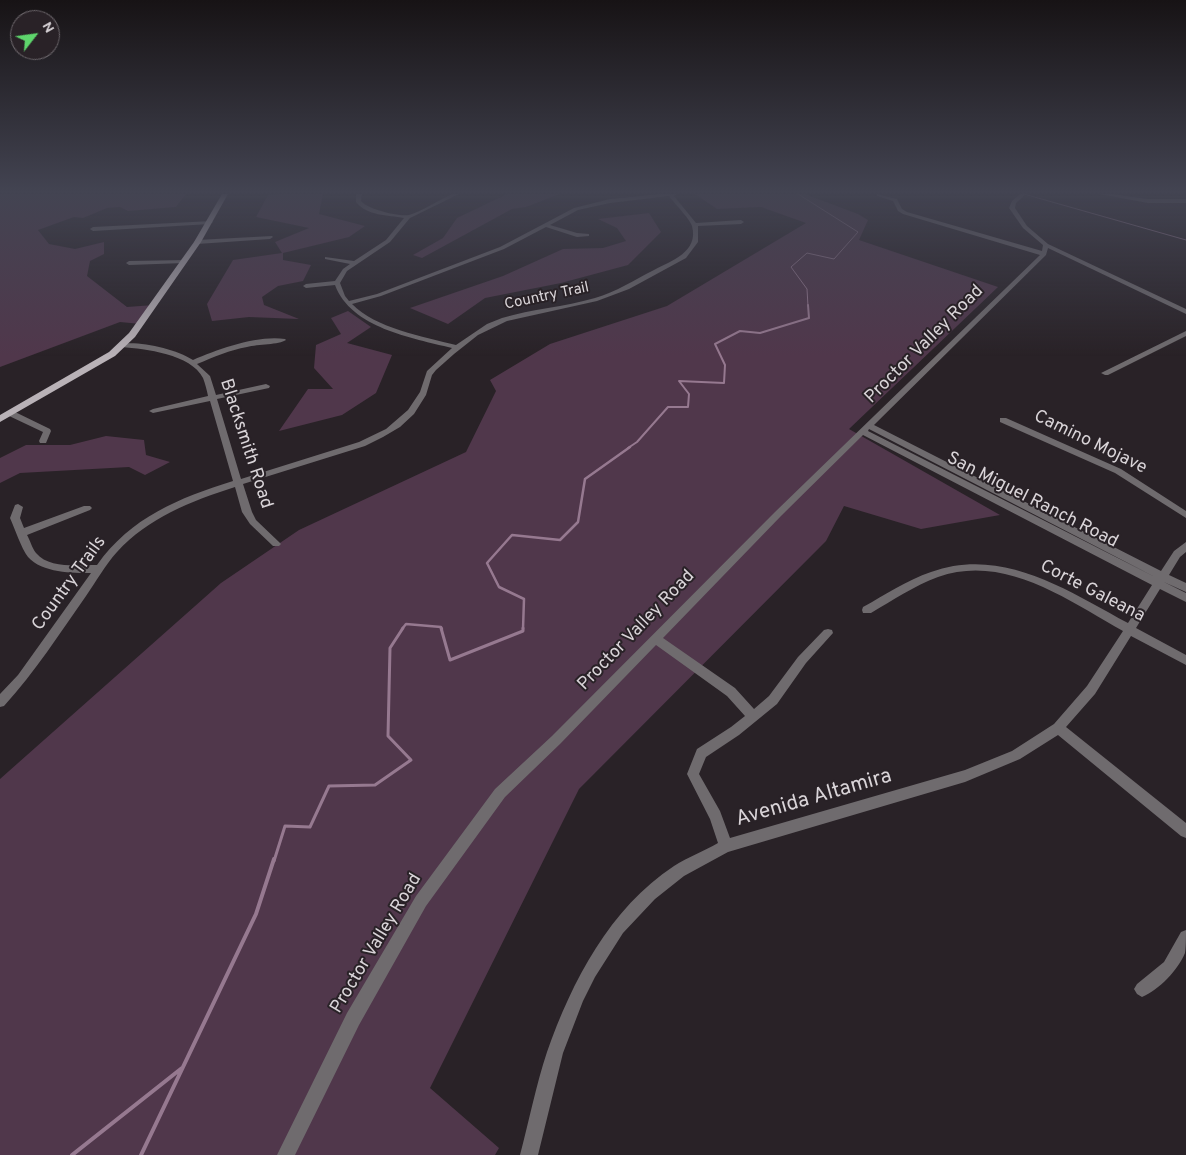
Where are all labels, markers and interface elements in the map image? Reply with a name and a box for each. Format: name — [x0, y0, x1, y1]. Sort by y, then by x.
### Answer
north arrow — [10, 10, 60, 60]
text: N — [38, 19, 57, 36]
street label: Country Trail — [503, 279, 591, 315]
street label: Proctor Valley Road — [861, 281, 989, 409]
street label: Blacksmith Road — [214, 376, 276, 512]
street label: Camino Mojave — [1030, 406, 1150, 480]
street label: San Miguel Ranch Road — [943, 448, 1121, 554]
street label: Country Trails — [28, 532, 112, 636]
street label: Corte Galeana — [1036, 556, 1148, 628]
street label: Proctor Valley Road — [574, 566, 700, 696]
street label: Avenida Altamira — [733, 765, 895, 833]
street label: Proctor Valley Road — [327, 870, 427, 1018]

